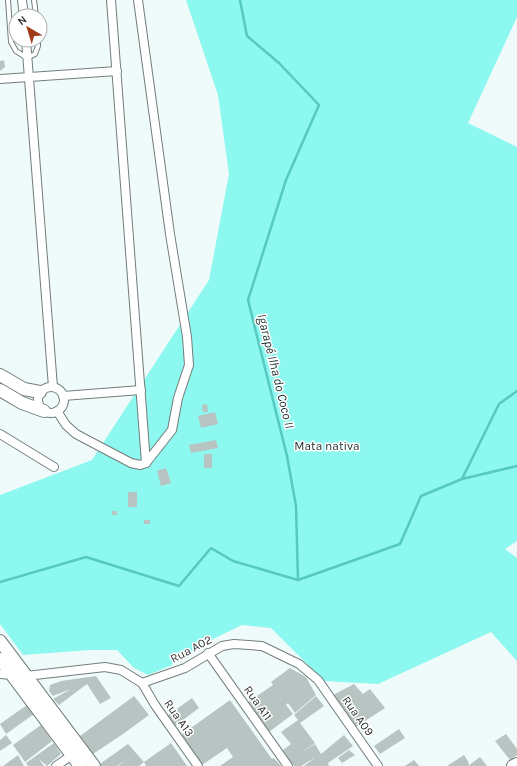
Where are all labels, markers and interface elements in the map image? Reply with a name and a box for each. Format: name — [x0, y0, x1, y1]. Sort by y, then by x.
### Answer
north arrow — [8, 8, 48, 48]
text: N — [15, 13, 29, 28]
water label: Igarapé Ilha do Coco II — [255, 312, 297, 430]
park label: Mata nativa — [294, 439, 360, 453]
street label: Rua A02 — [168, 632, 214, 666]
street label: Rua A11 — [241, 683, 275, 723]
street label: Rua A09 — [339, 694, 377, 738]
street label: Rua A13 — [161, 697, 197, 739]

